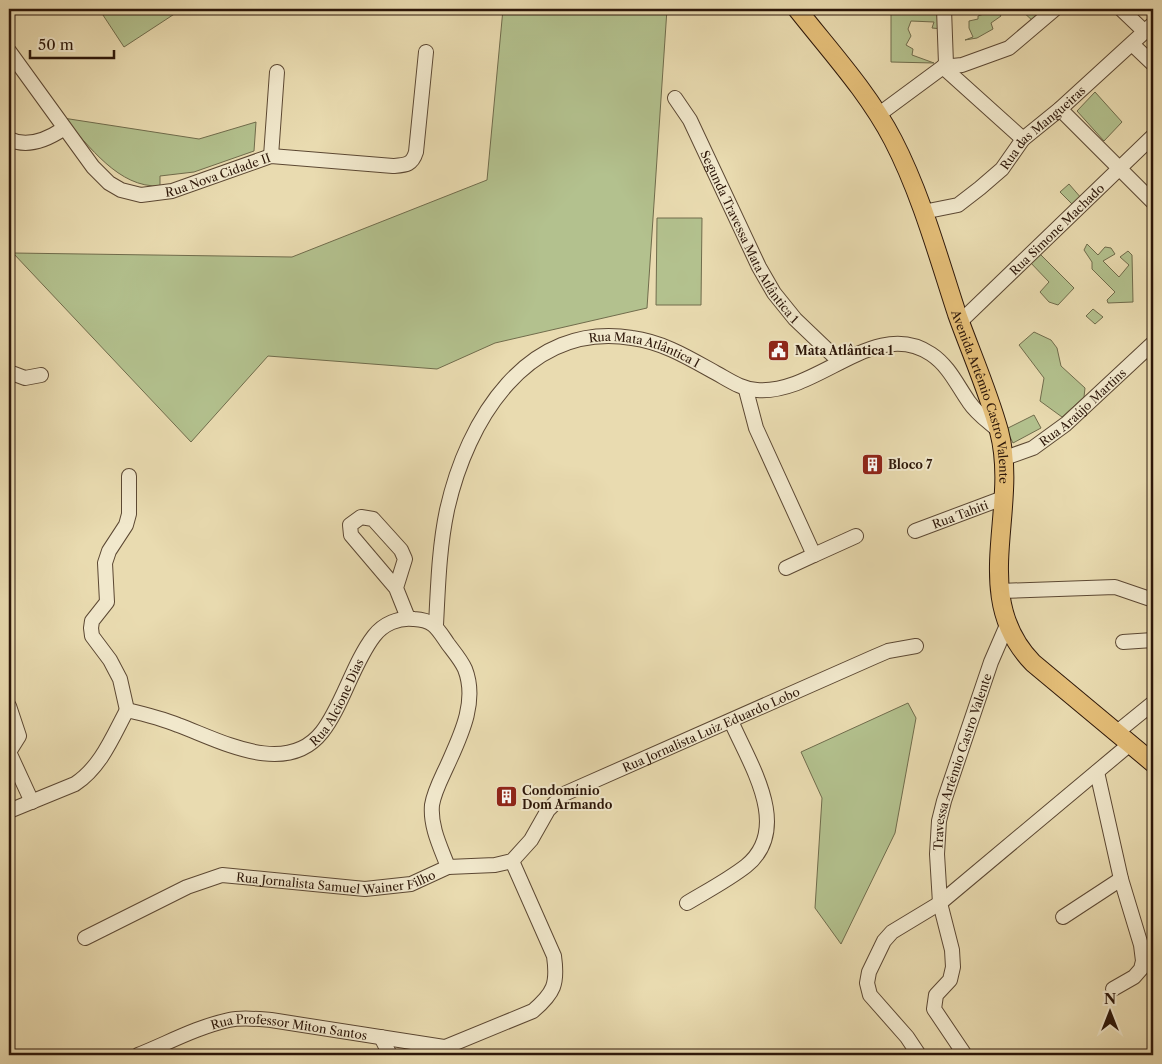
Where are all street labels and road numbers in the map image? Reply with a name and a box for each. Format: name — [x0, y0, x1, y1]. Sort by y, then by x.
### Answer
street label: Rua das Mangueiras — [997, 82, 1088, 172]
street label: Segunda Travessa Mata Atlântica 1 — [698, 148, 802, 326]
street label: Rua Nova Cidade II — [164, 149, 272, 199]
street label: Rua Simone Machado — [1006, 180, 1107, 278]
street label: Avenida Artêmio Castro Valente — [948, 307, 1012, 484]
street label: Rua Mata Atlântica I — [588, 329, 703, 370]
street label: Rua Araújo Martins — [1036, 365, 1129, 449]
street label: Rua Tahiti — [930, 497, 990, 531]
street label: Rua Alcione Dias — [306, 656, 366, 749]
street label: Travessa Artêmio Castro Valente — [930, 671, 994, 851]
street label: Rua Jornalista Luiz Eduardo Lobo — [620, 683, 802, 775]
street label: Rua Jornalista Samuel Wainer Filho — [235, 866, 437, 897]
street label: Rua Professor Miton Santos — [209, 1011, 368, 1042]

